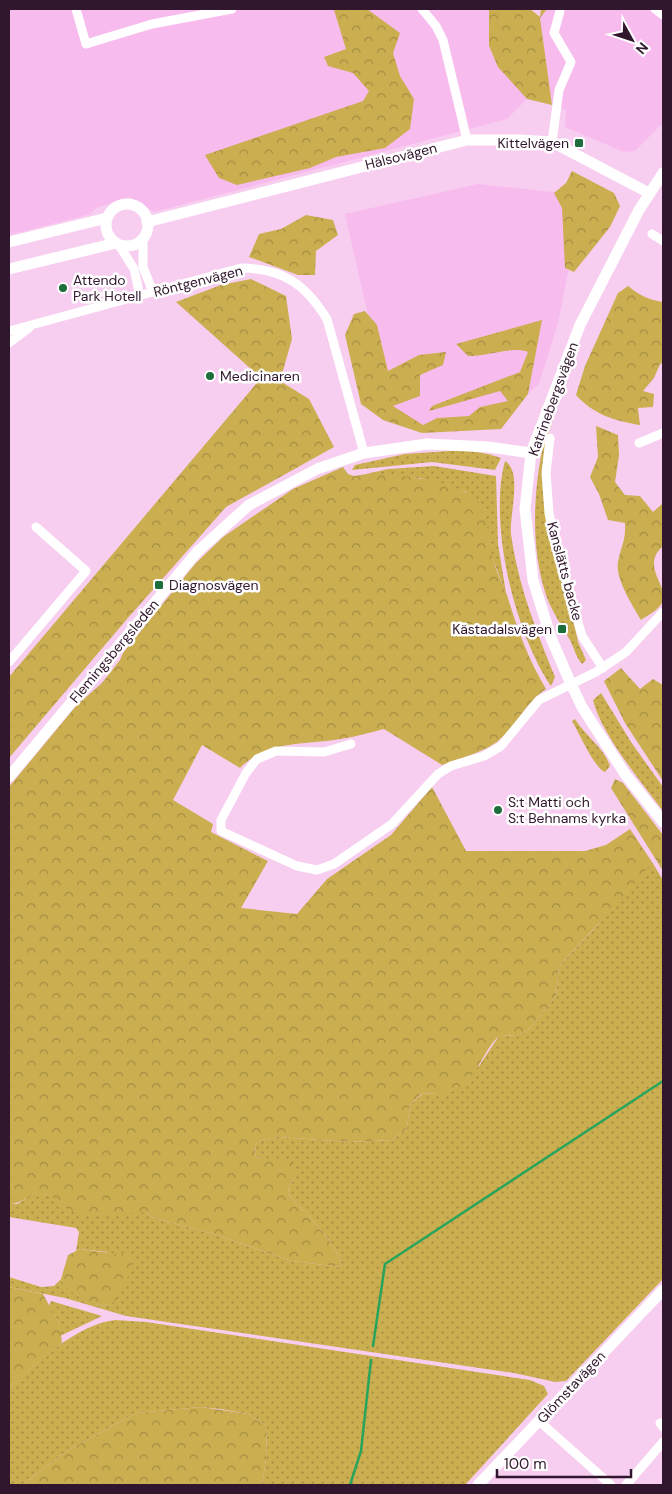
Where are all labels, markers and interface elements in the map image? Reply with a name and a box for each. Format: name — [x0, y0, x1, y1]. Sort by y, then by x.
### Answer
north arrow — [607, 15, 657, 65]
text: N — [632, 39, 652, 58]
place label: Kittelvägen — [497, 134, 569, 152]
marker: Kittelvägen — [573, 137, 585, 149]
street label: Hälsovägen — [363, 138, 439, 174]
street label: Röntgenvägen — [152, 261, 244, 301]
place label: Attendo Park Hotell — [73, 271, 141, 305]
marker: Attendo Park Hotell — [57, 282, 69, 294]
street label: Katrinebergsvägen — [524, 340, 582, 458]
place label: Medicinaren — [220, 367, 300, 385]
marker: Medicinaren — [204, 370, 216, 382]
street label: Kanslätts backe — [543, 520, 587, 622]
place label: Diagnosvägen — [169, 576, 259, 594]
marker: Diagnosvägen — [153, 579, 165, 591]
street label: Flemingsbergsleden — [65, 596, 163, 706]
place label: Kästadalsvägen — [452, 620, 552, 638]
marker: Kästadalsvägen — [556, 623, 568, 635]
place label: S:t Matti och S:t Behnams kyrka — [508, 793, 626, 827]
marker: S:t Matti och S:t Behnams kyrka — [492, 804, 504, 816]
street label: Glömstavägen — [533, 1347, 609, 1427]
scale bar — [497, 1446, 631, 1478]
text: 100 m — [504, 1454, 547, 1474]

